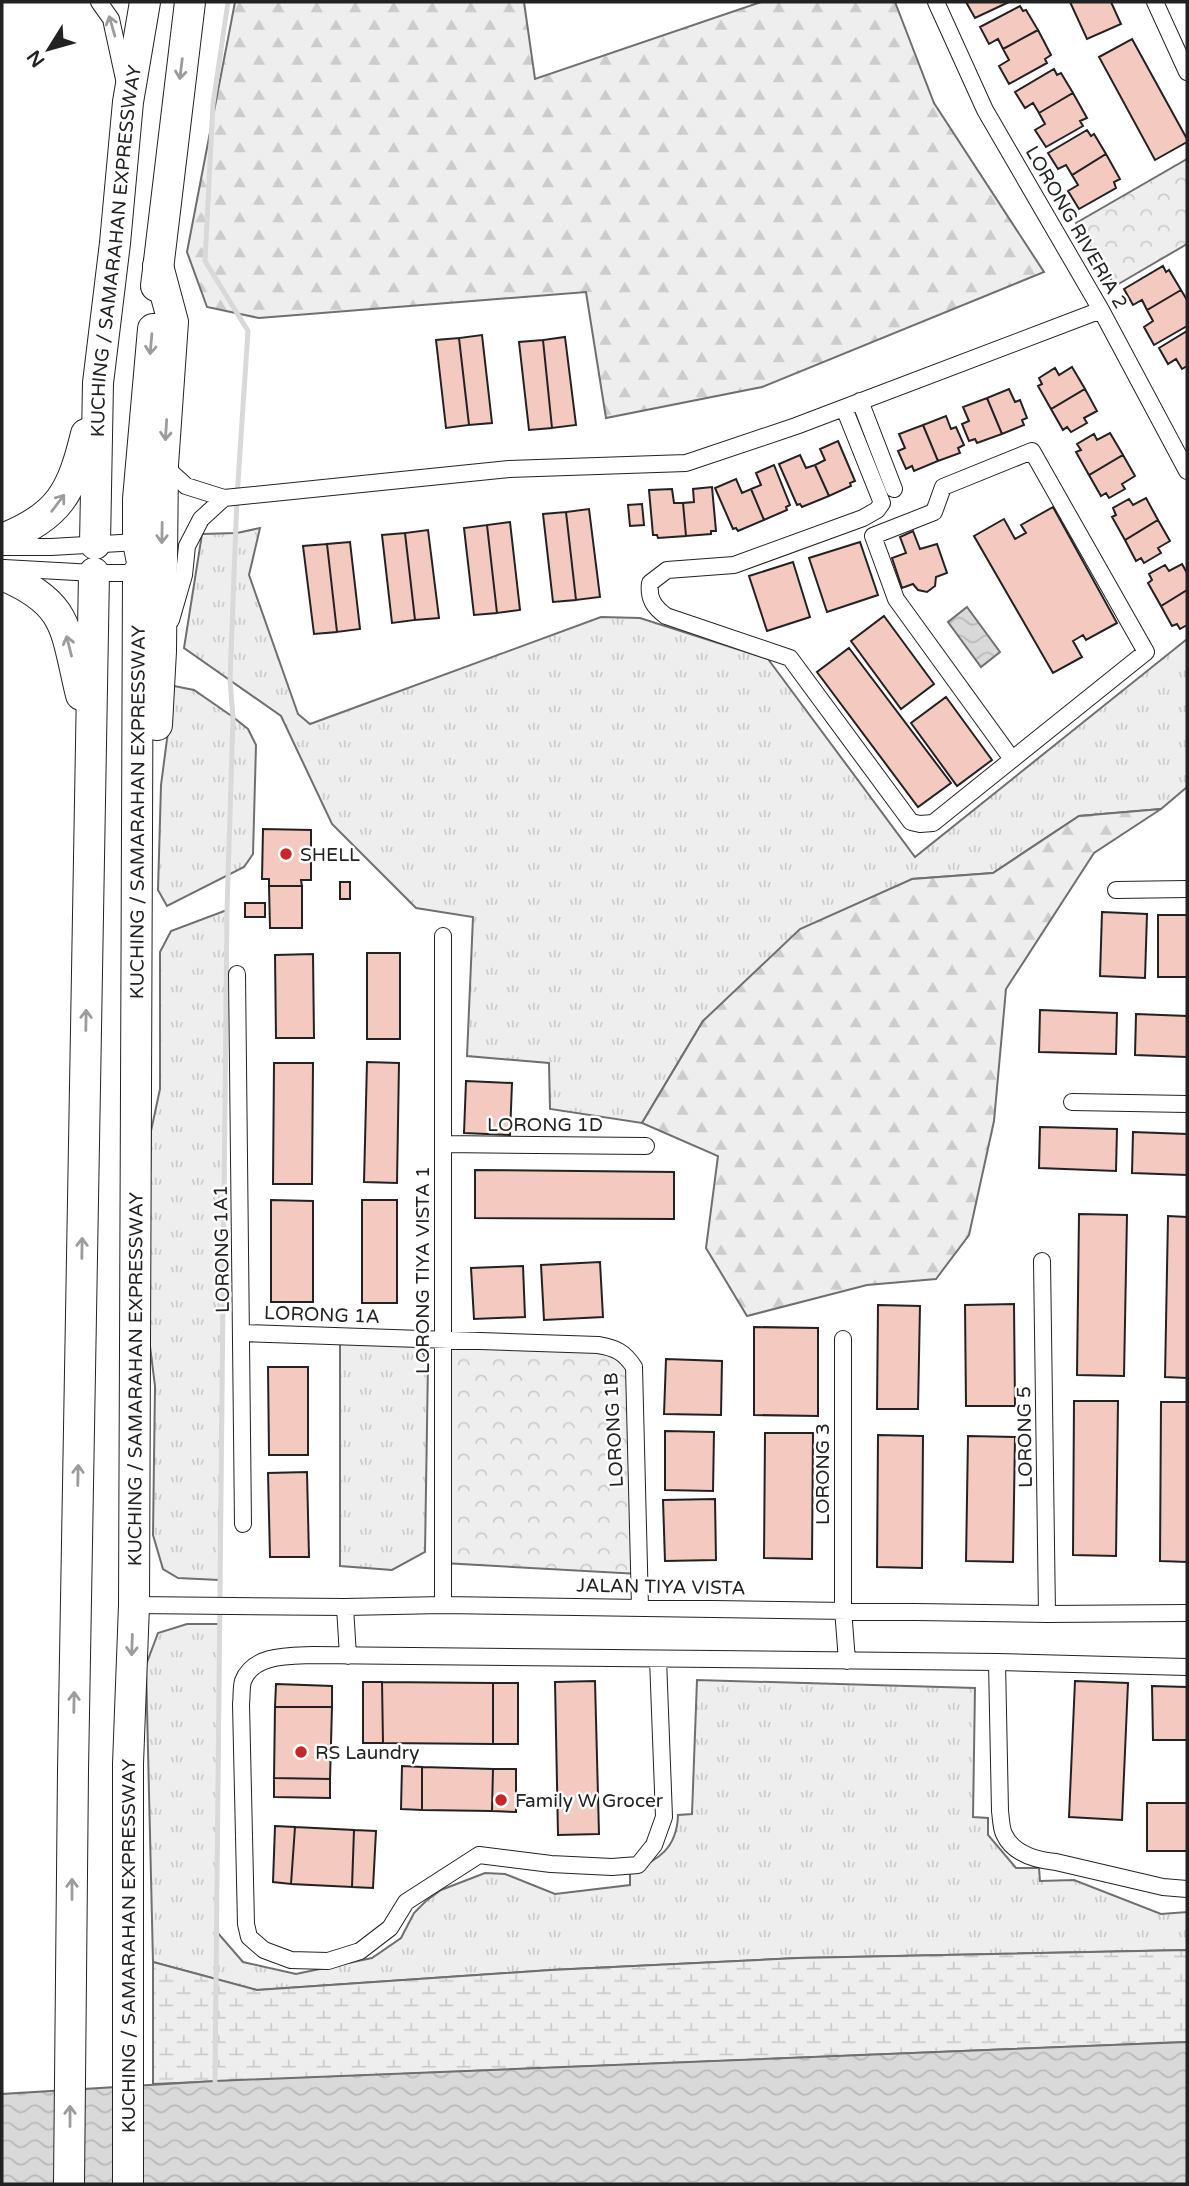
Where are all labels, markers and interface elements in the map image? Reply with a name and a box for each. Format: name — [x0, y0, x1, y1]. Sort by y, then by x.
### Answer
north arrow — [14, 14, 84, 84]
one-way arrow — [105, 16, 118, 38]
text: N — [23, 46, 50, 71]
one-way arrow — [175, 58, 188, 80]
street label: KUCHING / SAMARAHAN EXPRESSWAY — [87, 63, 146, 437]
street label: LORONG RIVERIA 2 — [1021, 142, 1132, 313]
one-way arrow — [144, 332, 157, 355]
one-way arrow — [159, 418, 172, 441]
one-way arrow — [50, 493, 65, 512]
one-way arrow — [155, 522, 169, 545]
street label: KUCHING / SAMARAHAN EXPRESSWAY — [126, 625, 150, 999]
one-way arrow — [62, 635, 75, 658]
place label: SHELL — [300, 844, 360, 866]
marker: SHELL — [278, 846, 294, 862]
one-way arrow — [80, 1009, 93, 1032]
street label: LORONG 1D — [487, 1114, 603, 1136]
street label: LORONG TIYA VISTA 1 — [412, 1166, 434, 1374]
street label: LORONG 1A1 — [210, 1185, 234, 1313]
street label: KUCHING / SAMARAHAN EXPRESSWAY — [124, 1192, 148, 1566]
one-way arrow — [75, 1236, 89, 1259]
street label: LORONG 1A — [264, 1302, 380, 1328]
street label: LORONG 1B — [600, 1372, 628, 1488]
street label: LORONG 5 — [1013, 1386, 1037, 1488]
street label: LORONG 3 — [812, 1423, 834, 1525]
one-way arrow — [71, 1464, 85, 1487]
street label: JALAN TIYA VISTA — [576, 1575, 746, 1599]
one-way arrow — [126, 1634, 139, 1657]
one-way arrow — [67, 1691, 81, 1714]
place label: RS Laundry — [315, 1742, 419, 1764]
marker: RS Laundry — [293, 1744, 309, 1760]
street label: KUCHING / SAMARAHAN EXPRESSWAY — [118, 1759, 140, 2133]
place label: Family W Grocer — [515, 1790, 664, 1812]
marker: Family W Grocer — [493, 1792, 509, 1808]
one-way arrow — [65, 1877, 79, 1900]
one-way arrow — [63, 2105, 77, 2128]

